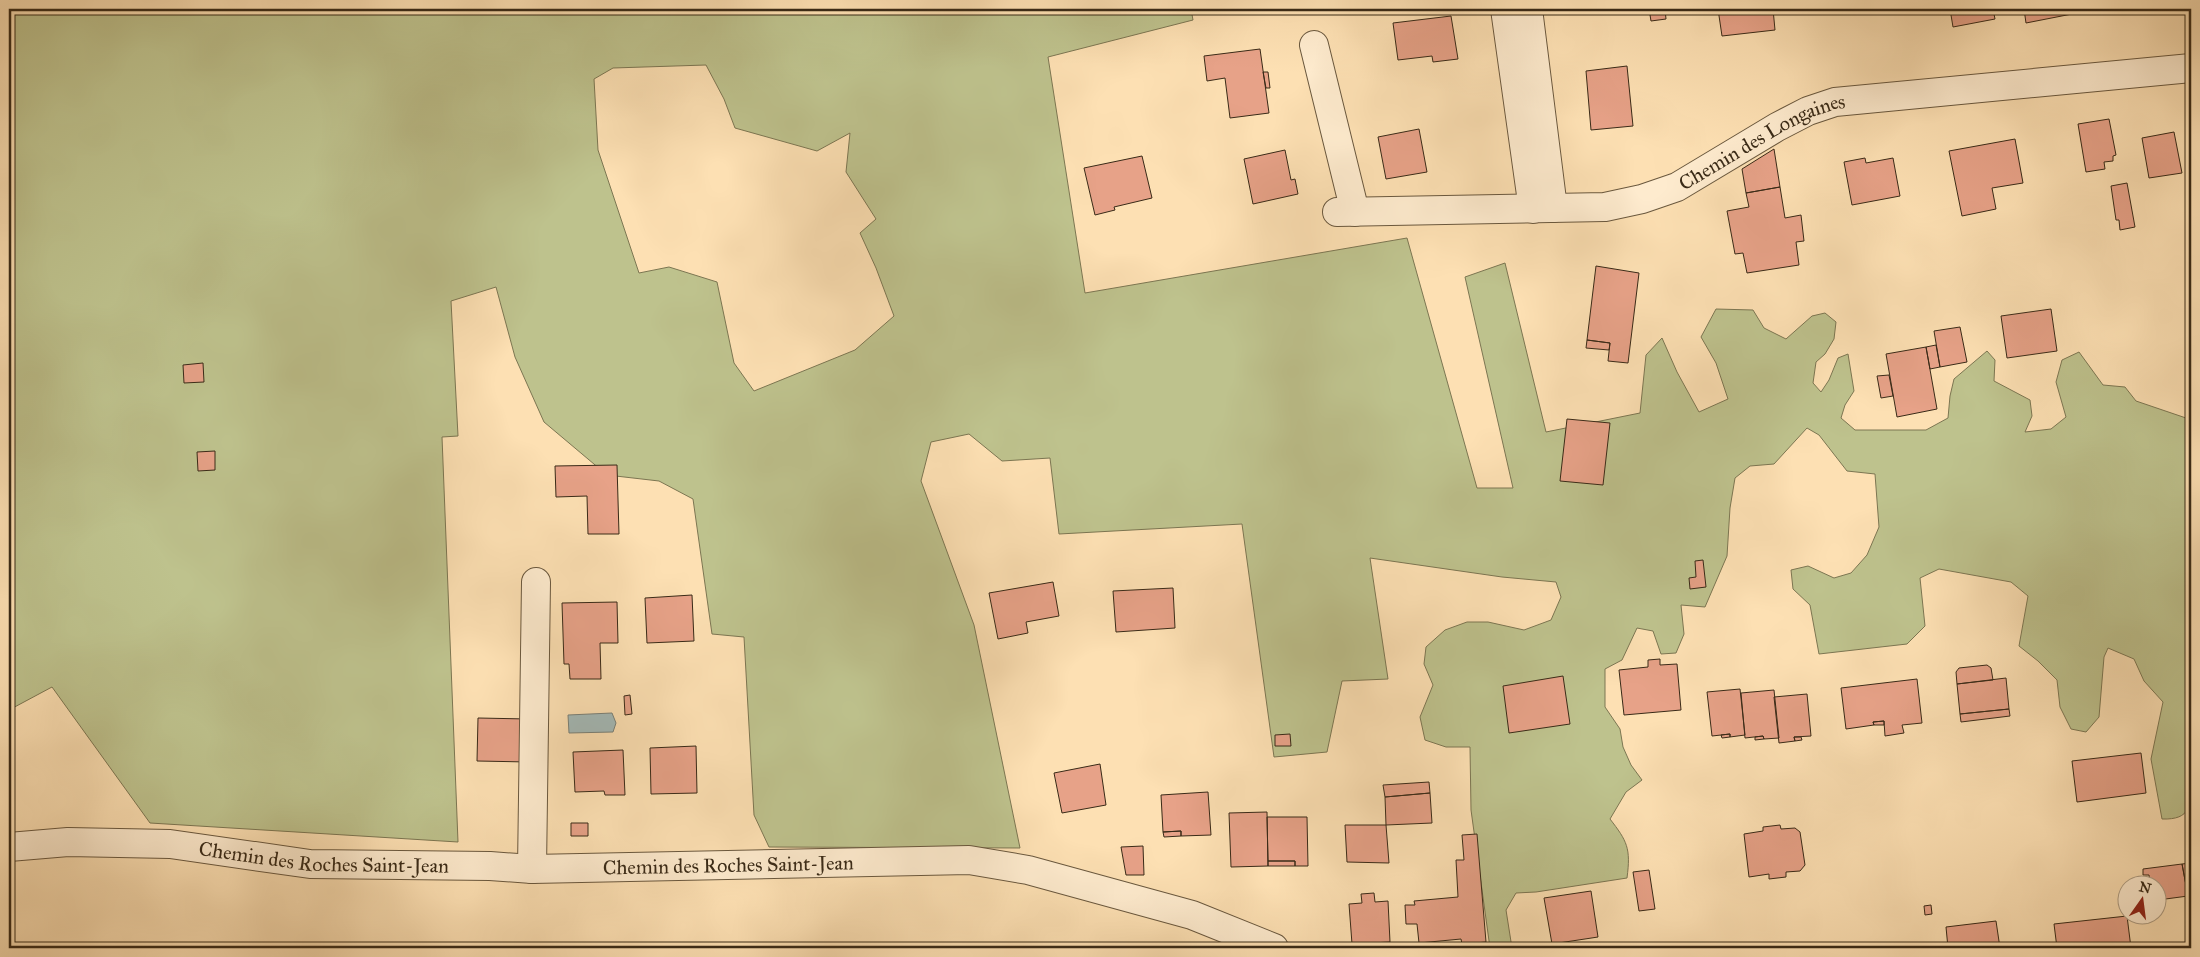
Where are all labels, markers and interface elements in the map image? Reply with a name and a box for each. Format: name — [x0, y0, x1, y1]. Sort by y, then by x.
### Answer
street label: Chemin des Longaines — [1674, 89, 1846, 195]
street label: Chemin des Roches Saint-Jean — [197, 836, 449, 878]
street label: Chemin des Roches Saint-Jean — [602, 850, 854, 880]
north arrow — [2118, 874, 2168, 924]
text: N — [2137, 878, 2153, 898]

